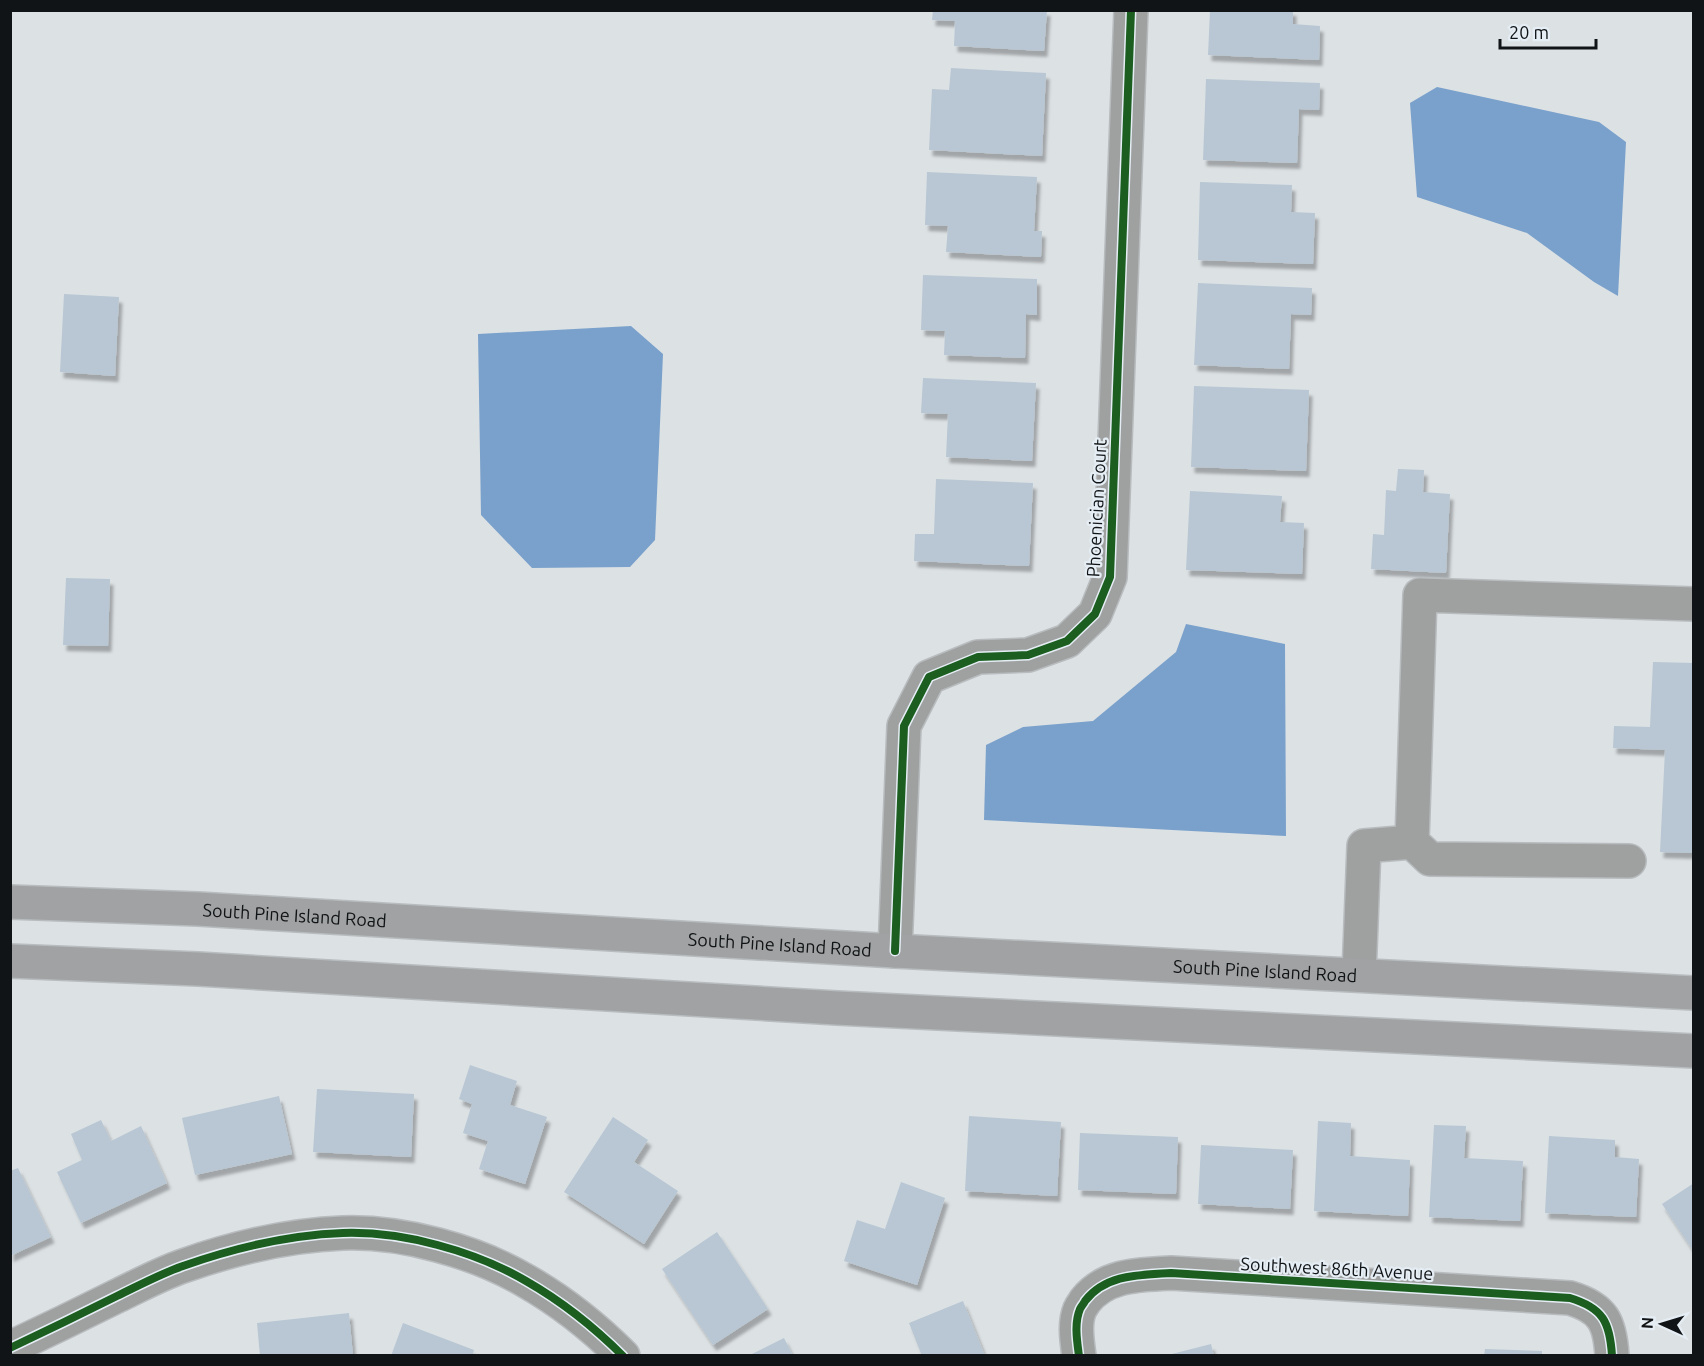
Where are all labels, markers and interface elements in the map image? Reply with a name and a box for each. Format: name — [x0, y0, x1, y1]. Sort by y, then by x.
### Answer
scale bar — [1500, 12, 1596, 50]
text: 20 m — [1509, 22, 1549, 42]
street label: Phoenician Court — [1082, 438, 1110, 578]
street label: South Pine Island Road — [202, 899, 387, 930]
street label: South Pine Island Road — [687, 929, 872, 960]
street label: South Pine Island Road — [1173, 956, 1358, 985]
street label: Southwest 86th Avenue — [1240, 1253, 1434, 1283]
north arrow — [1632, 1294, 1692, 1354]
text: N — [1638, 1316, 1656, 1330]

